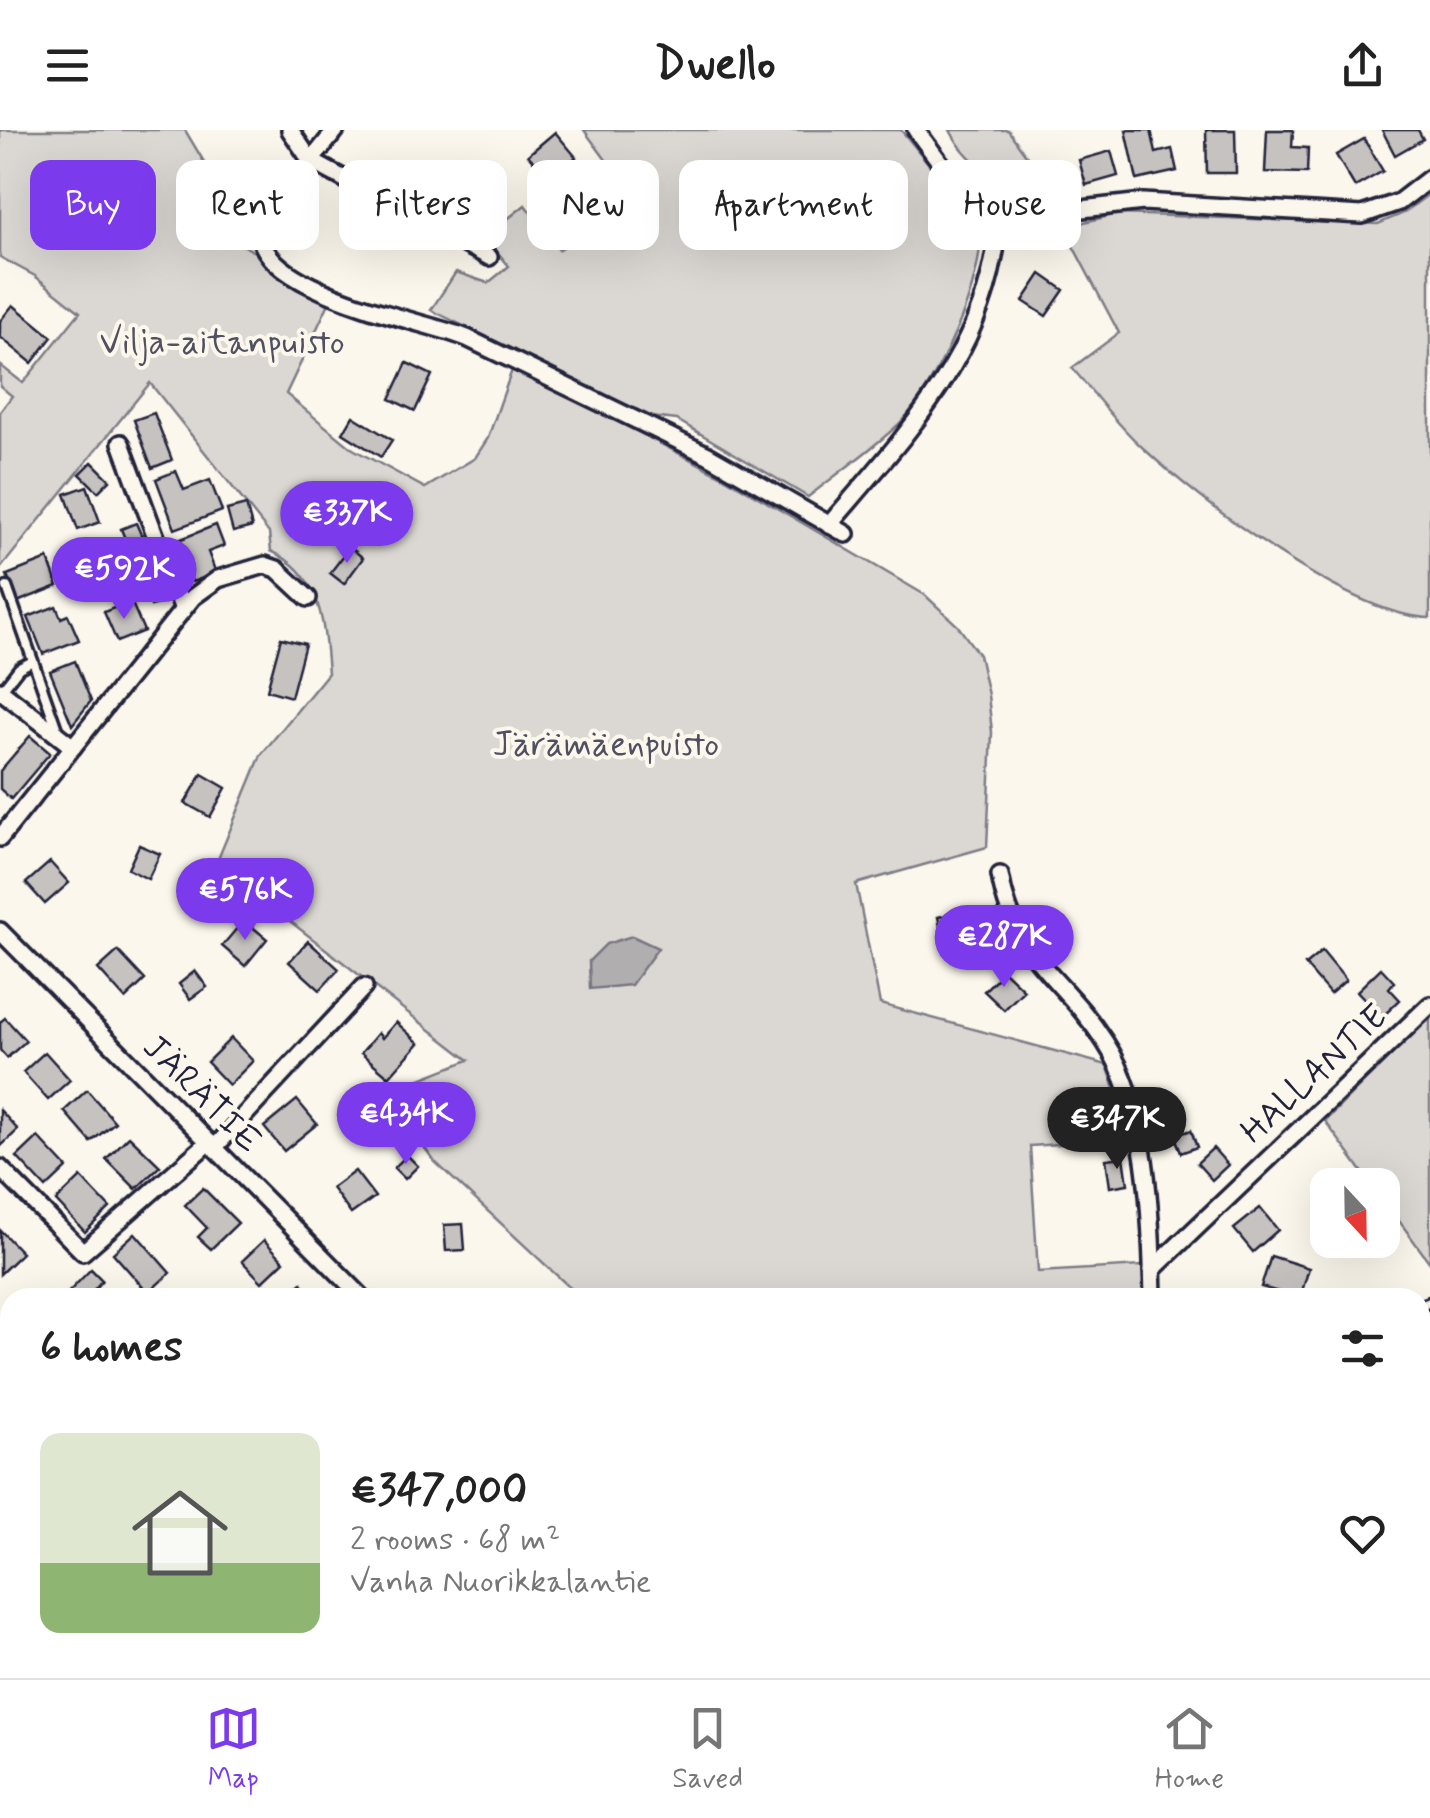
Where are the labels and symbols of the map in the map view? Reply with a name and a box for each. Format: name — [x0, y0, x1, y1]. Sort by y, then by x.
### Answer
park label: Vilja-aitanpuisto — [99, 320, 345, 366]
pin: €337K — [277, 481, 417, 566]
pin: €592K — [54, 537, 194, 622]
park label: Järämäenpuisto — [493, 722, 719, 768]
pin: €576K — [175, 858, 315, 943]
pin: €287K — [934, 905, 1074, 990]
street label: HALLANTIE — [1231, 995, 1398, 1154]
street label: JÄRÄTIE — [132, 1025, 271, 1164]
pin: €434K — [336, 1082, 476, 1167]
pin: €347K — [1047, 1087, 1187, 1172]
north arrow — [1310, 1168, 1400, 1258]

